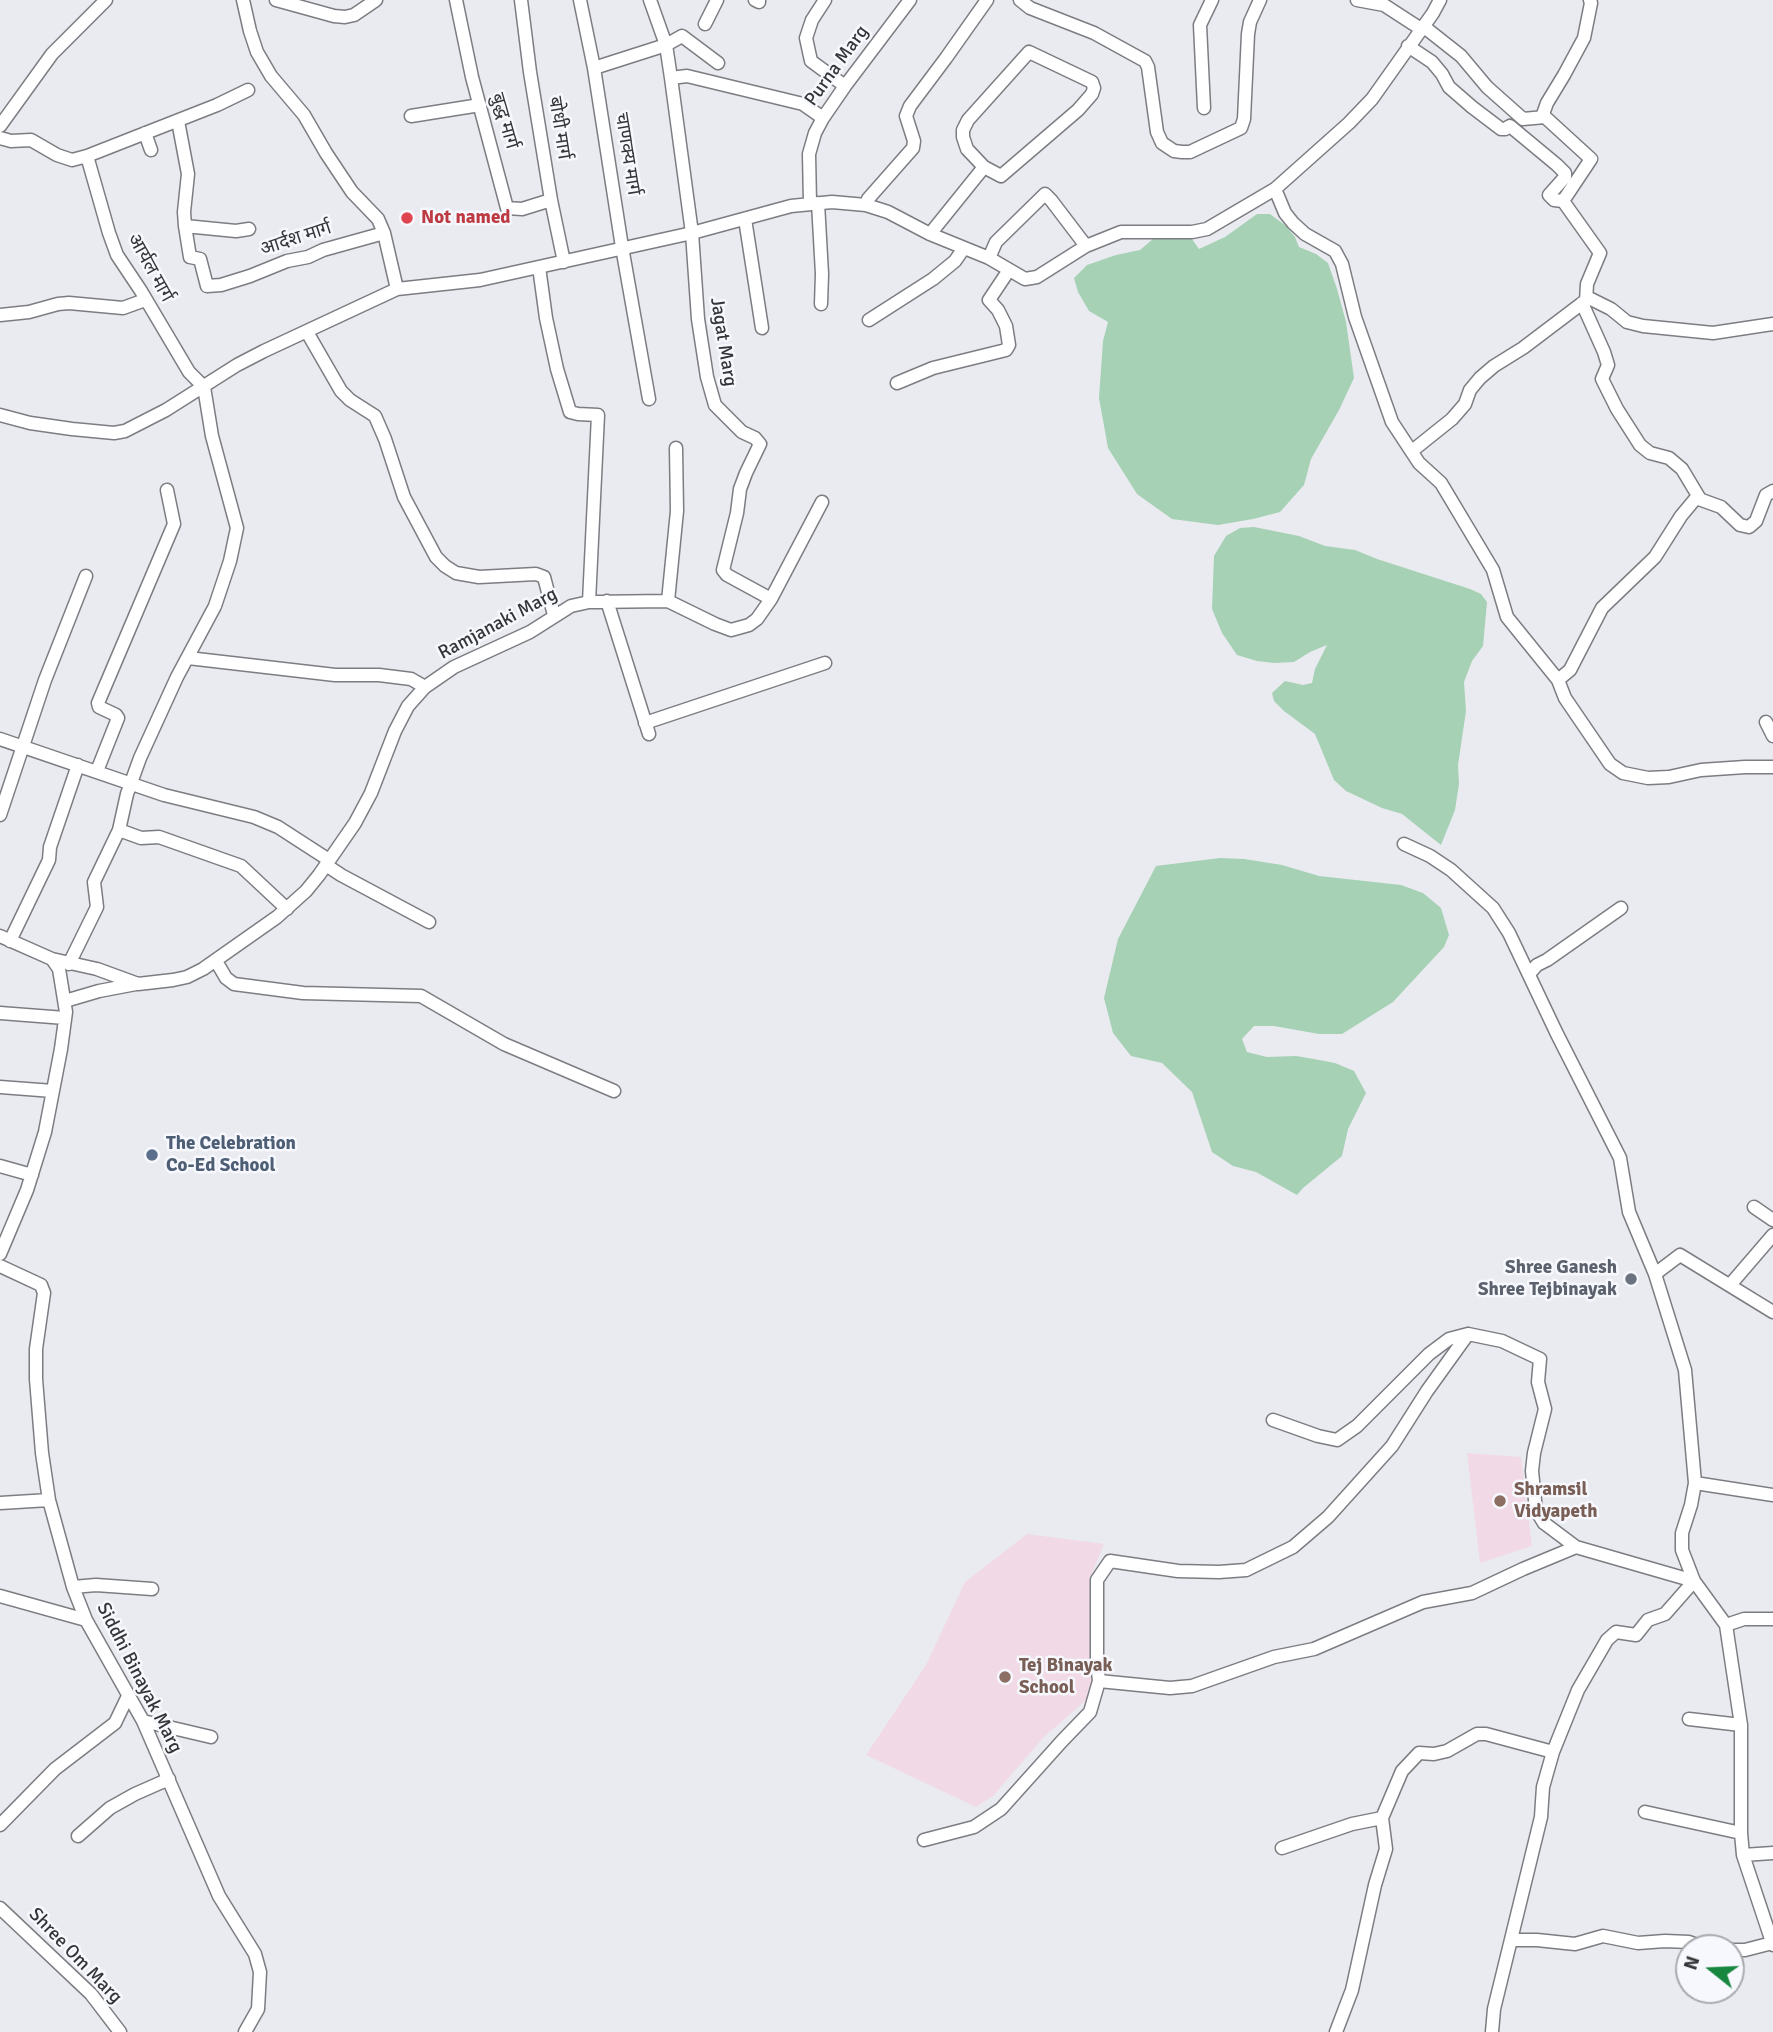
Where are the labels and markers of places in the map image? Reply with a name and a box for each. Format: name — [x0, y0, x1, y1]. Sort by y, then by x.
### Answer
place label: Not named — [421, 207, 511, 229]
marker: Not named — [399, 210, 415, 226]
place label: The Celebration Co-Ed School — [166, 1133, 296, 1177]
marker: The Celebration Co-Ed School — [144, 1147, 160, 1163]
place label: Shree Ganesh Shree Tejbinayak — [1478, 1257, 1617, 1301]
marker: Shree Ganesh Shree Tejbinayak — [1623, 1271, 1639, 1287]
place label: Shramsil Vidyapeth — [1514, 1479, 1597, 1523]
marker: Shramsil Vidyapeth — [1492, 1493, 1508, 1509]
place label: Tej Binayak School — [1019, 1655, 1113, 1699]
marker: Tej Binayak School — [997, 1669, 1013, 1685]

